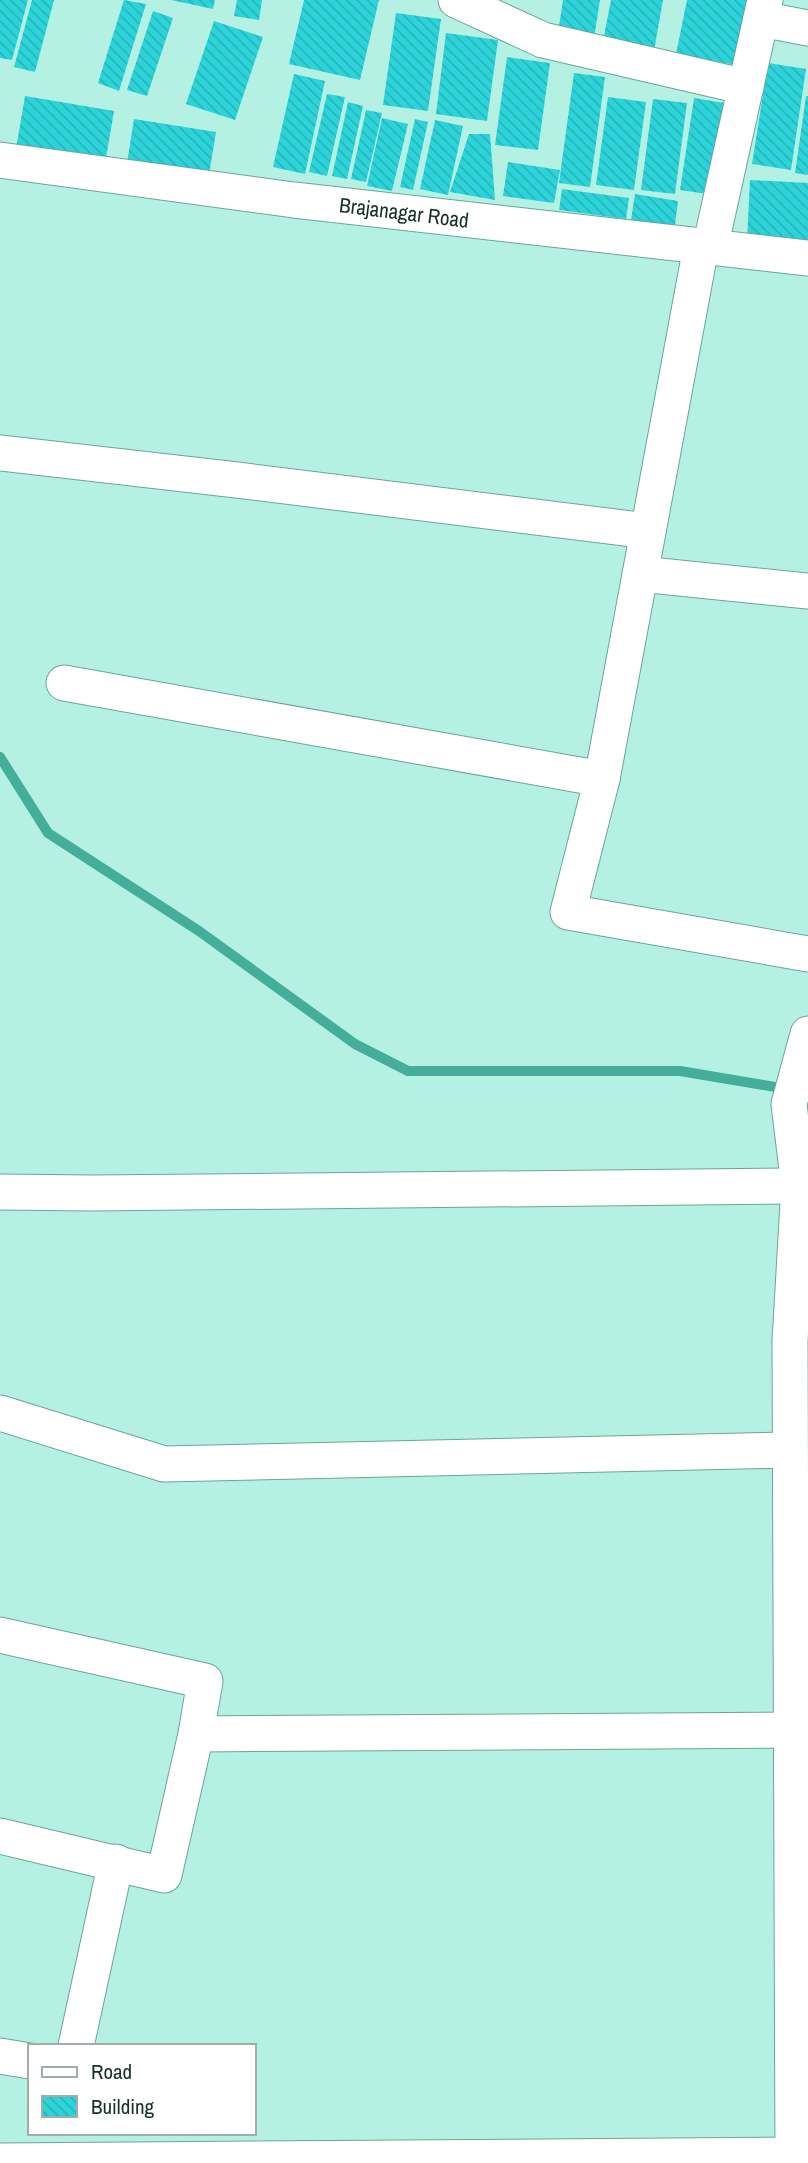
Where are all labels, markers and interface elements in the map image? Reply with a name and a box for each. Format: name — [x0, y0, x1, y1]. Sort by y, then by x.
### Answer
street label: Brajanagar Road — [338, 190, 470, 235]
legend — [28, 2044, 256, 2135]
text: Road — [91, 2057, 132, 2086]
text: Building — [91, 2092, 155, 2121]

